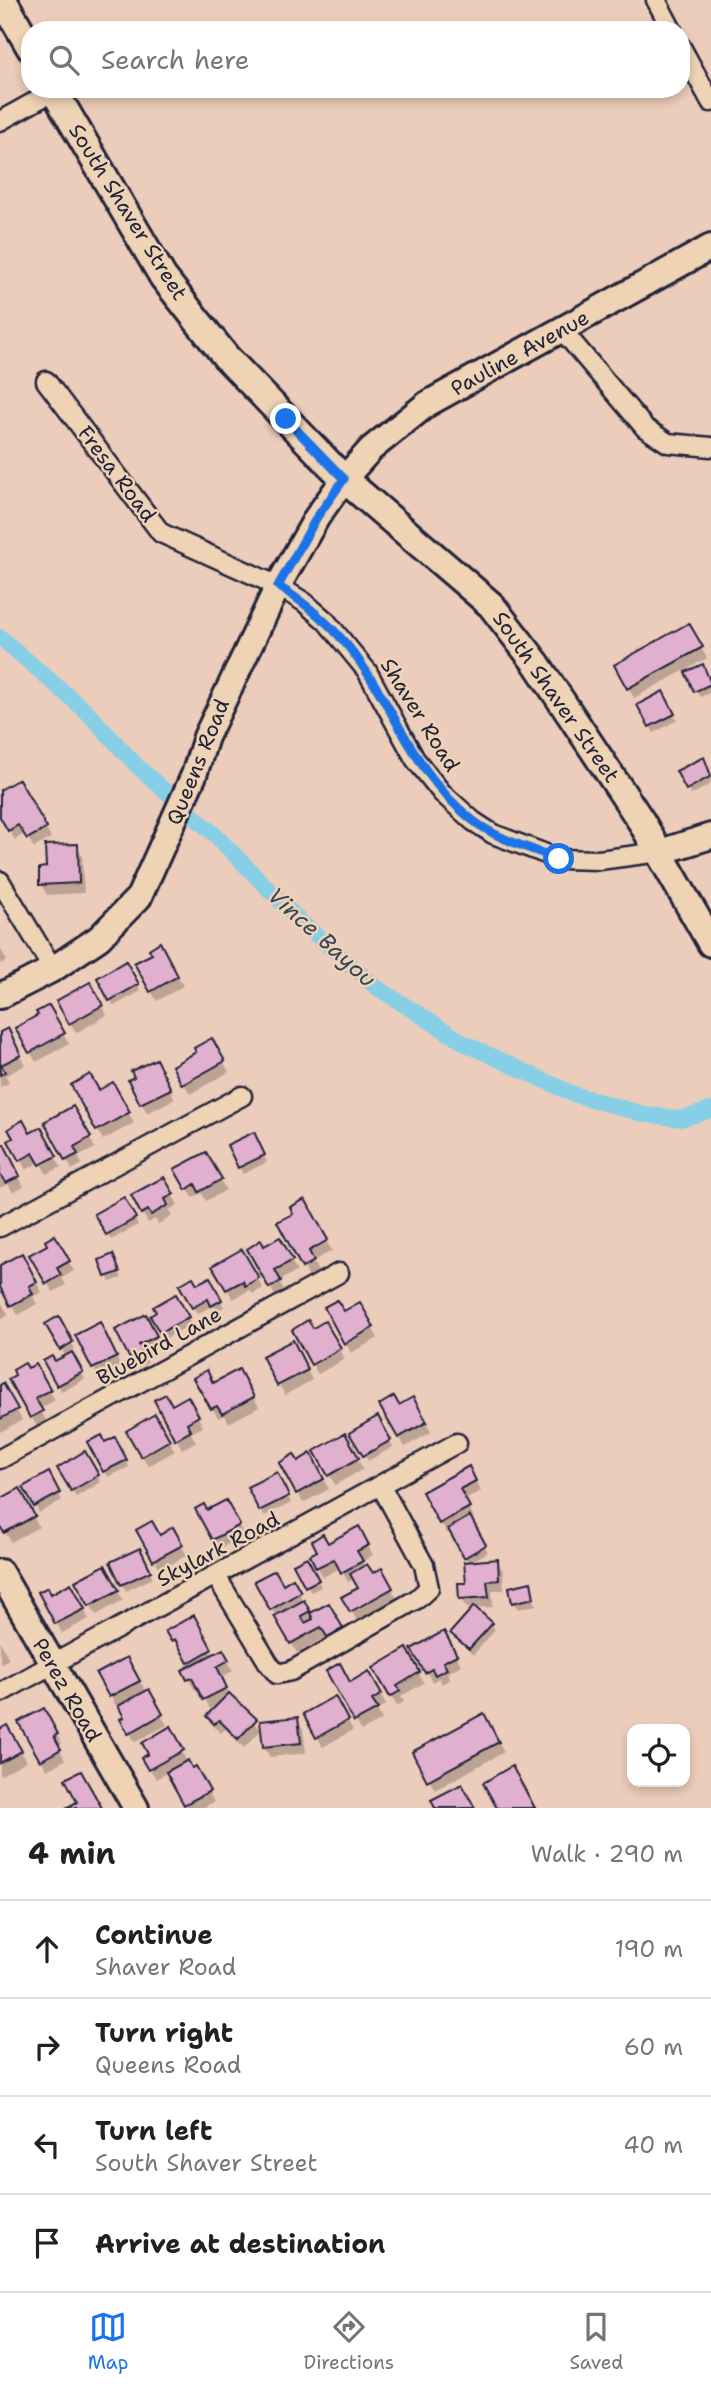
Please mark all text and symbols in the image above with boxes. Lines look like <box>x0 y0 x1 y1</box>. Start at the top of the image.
search box <box>21 21 690 98</box>
icon: search <box>45 41 83 79</box>
text: Search here <box>101 42 250 77</box>
street label: South Shaver Street <box>62 118 194 306</box>
street label: Pauline Avenue <box>446 303 594 403</box>
route end <box>270 403 301 434</box>
street label: Fresa Road <box>71 420 163 528</box>
street label: South Shaver Street <box>486 606 626 788</box>
street label: Shaver Road <box>374 653 466 777</box>
street label: Queens Road <box>160 695 236 829</box>
route start <box>543 843 574 874</box>
water label: Vince Bayou <box>261 880 383 994</box>
street label: Bluebird Lane <box>92 1300 226 1392</box>
street label: Skylark Road <box>152 1505 284 1593</box>
street label: Perez Road <box>26 1633 108 1747</box>
map controls <box>627 1724 690 1787</box>
button: locate <box>627 1724 690 1787</box>
text: 4 min <box>28 1833 115 1874</box>
text: Walk · 290 m <box>531 1839 683 1869</box>
text: Continue <box>95 1917 213 1952</box>
icon: ahead <box>28 1930 66 1968</box>
text: 190 m <box>615 1934 683 1964</box>
text: Shaver Road <box>95 1952 236 1982</box>
text: Turn right <box>95 2015 233 2050</box>
icon: right <box>28 2028 66 2066</box>
text: 60 m <box>624 2032 683 2062</box>
text: Queens Road <box>95 2050 241 2080</box>
text: Turn left <box>95 2113 212 2148</box>
icon: left <box>28 2126 66 2164</box>
text: 40 m <box>623 2130 683 2160</box>
text: South Shaver Street <box>95 2148 318 2178</box>
icon: arrive <box>28 2224 66 2262</box>
text: Arrive at destination <box>95 2226 385 2261</box>
tab: Map <box>88 2308 128 2375</box>
tab: Directions <box>304 2308 394 2375</box>
tab: Saved <box>569 2308 623 2375</box>

